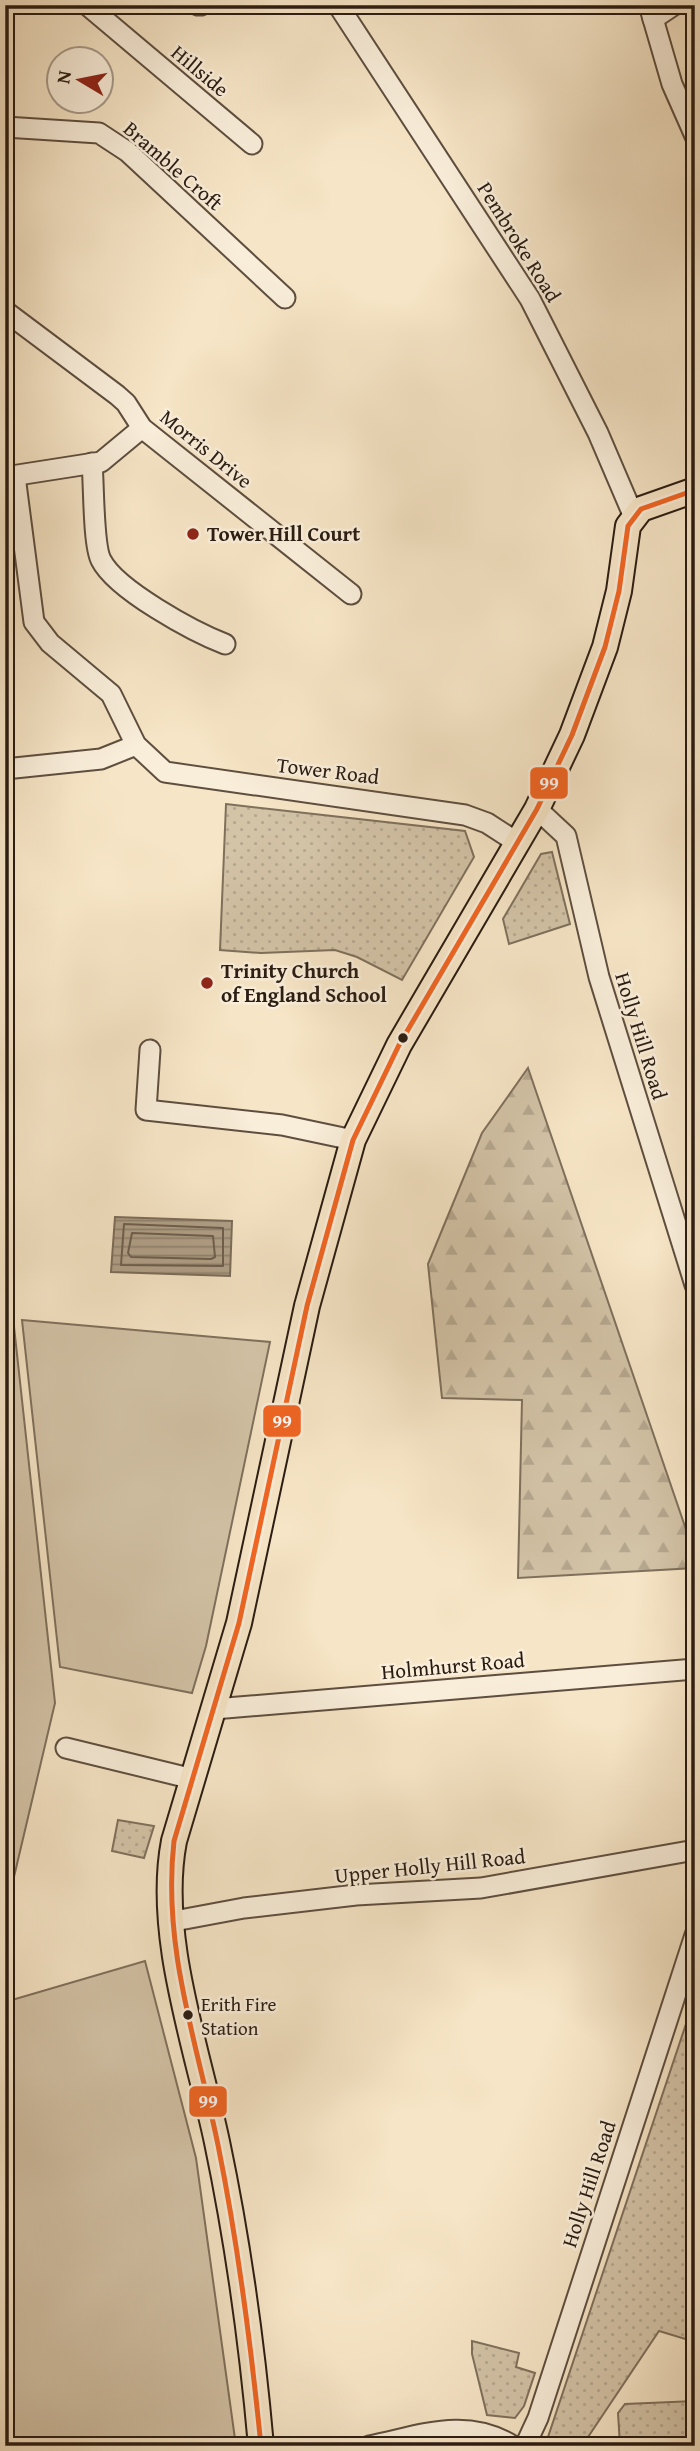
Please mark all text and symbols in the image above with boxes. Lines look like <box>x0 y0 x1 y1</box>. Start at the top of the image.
street label: Hillside <box>165 37 236 104</box>
north arrow <box>46 46 116 116</box>
text: N <box>48 68 78 86</box>
street label: Bramble Croft <box>117 113 230 218</box>
street label: Pembroke Road <box>470 175 569 309</box>
street label: Morris Drive <box>153 402 259 496</box>
place label: Tower Hill Court <box>207 518 360 549</box>
marker: Tower Hill Court <box>185 526 201 542</box>
street label: Tower Road <box>275 749 382 792</box>
line badge: 99 <box>529 766 569 800</box>
text: 99 <box>539 769 559 797</box>
place label: Trinity Church of England School <box>221 955 387 1010</box>
street label: Holly Hill Road <box>607 968 676 1104</box>
marker: Trinity Church of England School <box>199 975 215 991</box>
unlabelled marker <box>396 1031 410 1045</box>
line badge: 99 <box>262 1404 302 1438</box>
text: 99 <box>272 1407 292 1435</box>
street label: Holmhurst Road <box>380 1644 527 1687</box>
street label: Upper Holly Hill Road <box>333 1840 527 1891</box>
place label: Erith Fire Station <box>201 1990 276 2042</box>
marker: Erith Fire Station <box>181 2008 195 2022</box>
line badge: 99 <box>188 2085 228 2118</box>
text: 99 <box>198 2087 218 2115</box>
street label: Holly Hill Road <box>553 2116 624 2251</box>

